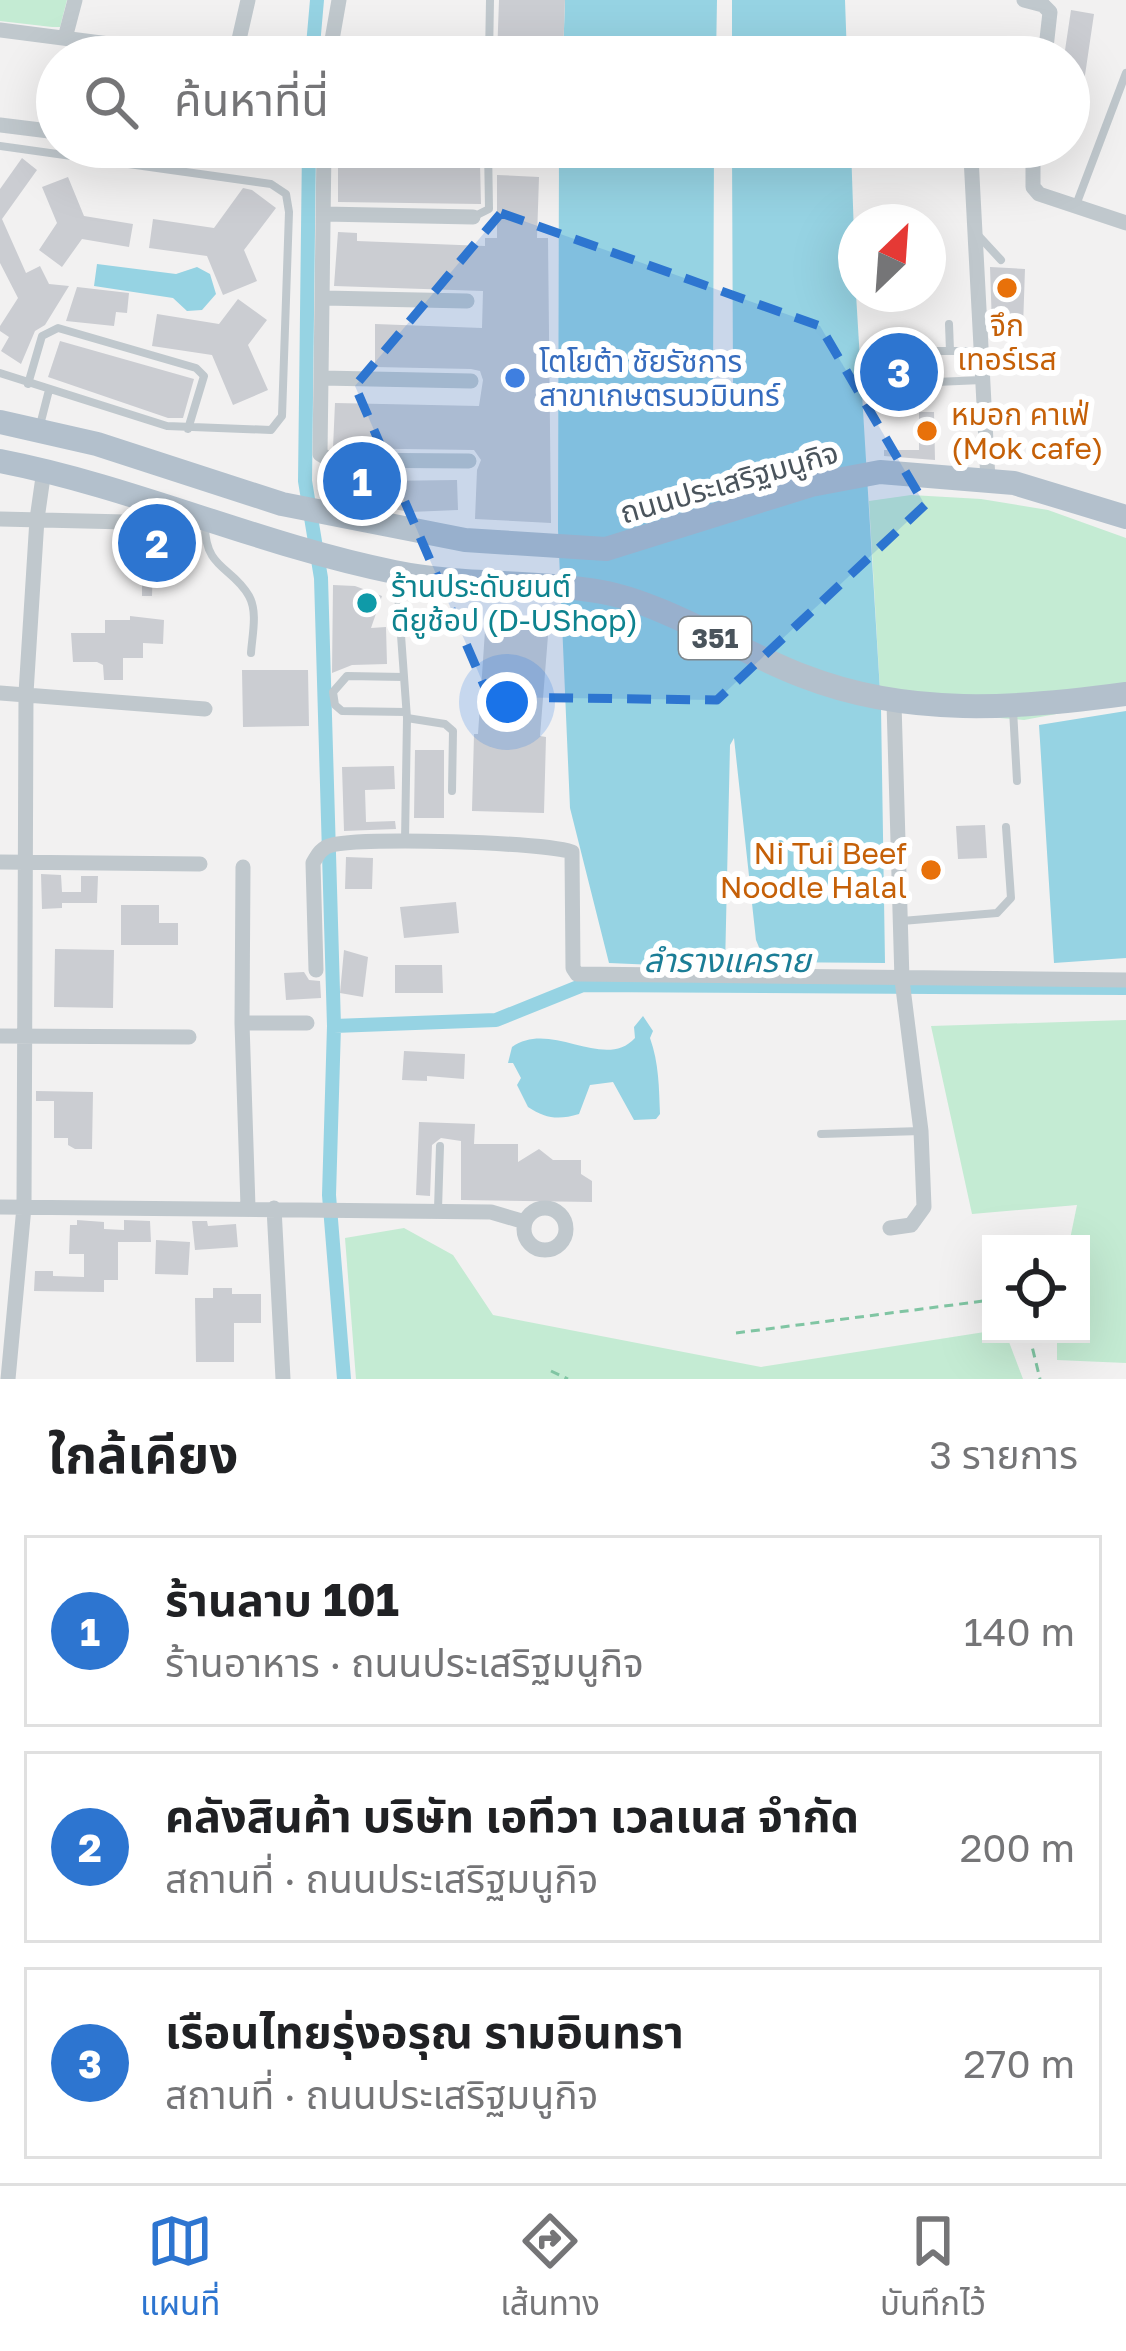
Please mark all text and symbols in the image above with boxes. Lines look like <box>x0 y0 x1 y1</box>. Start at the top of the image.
search box <box>36 36 1090 168</box>
icon: search <box>78 69 144 135</box>
text: ค้นหาที่นี่ <box>174 72 329 126</box>
north arrow <box>838 204 946 312</box>
marker: จึก เทอร์เรส <box>994 275 1020 301</box>
place label: จึก เทอร์เรส <box>957 307 1057 377</box>
pin: 3 <box>860 327 938 417</box>
place label: โตโยต้า ชัยรัชการ สาขาเกษตรนวมินทร์ <box>539 343 781 413</box>
marker: โตโยต้า ชัยรัชการ สาขาเกษตรนวมินทร์ <box>502 365 528 391</box>
place label: หมอก คาเฟ่ (Mok cafe) <box>951 396 1103 466</box>
marker: หมอก คาเฟ่ (Mok cafe) <box>914 418 940 444</box>
street label: ถนนประเสริฐมนูกิจ <box>616 434 843 531</box>
pin: 1 <box>323 436 401 526</box>
pin: 2 <box>118 498 196 588</box>
place label: ร้านประดับยนต์ ดียูช้อป (D-UShop) <box>391 568 638 639</box>
marker: ร้านประดับยนต์ ดียูช้อป (D-UShop) <box>354 590 380 616</box>
road number: 351 <box>679 617 751 659</box>
your location <box>477 672 537 732</box>
place label: Ni Tui Beef Noodle Halal <box>720 835 907 905</box>
marker: Ni Tui Beef Noodle Halal <box>918 857 944 883</box>
water label: ลำรางแคราย <box>643 940 813 979</box>
map controls <box>982 1235 1090 1343</box>
button: locate <box>982 1235 1090 1343</box>
text: ใกล้เคียง <box>48 1423 238 1484</box>
text: 3 รายการ <box>929 1431 1078 1478</box>
text: ร้านลาบ 101 <box>165 1572 399 1626</box>
text: 1 <box>80 1608 100 1655</box>
text: 140 m <box>964 1608 1075 1655</box>
text: ร้านอาหาร · ถนนประเสริฐมนูกิจ <box>165 1639 644 1686</box>
text: คลังสินค้า บริษัท เอทีวา เวลเนส จำกัด <box>165 1788 859 1842</box>
text: 2 <box>78 1824 102 1871</box>
text: 200 m <box>960 1824 1075 1871</box>
text: สถานที่ · ถนนประเสริฐมนูกิจ <box>165 1855 598 1902</box>
text: เรือนไทยรุ่งอรุณ รามอินทรา <box>165 2004 684 2058</box>
text: 3 <box>78 2040 102 2087</box>
text: 270 m <box>963 2040 1075 2087</box>
text: สถานที่ · ถนนประเสริฐมนูกิจ <box>165 2071 598 2118</box>
tab: แผนที่ <box>140 2208 220 2330</box>
tab: เส้นทาง <box>500 2208 600 2330</box>
tab: บันทึกไว้ <box>880 2208 986 2330</box>

